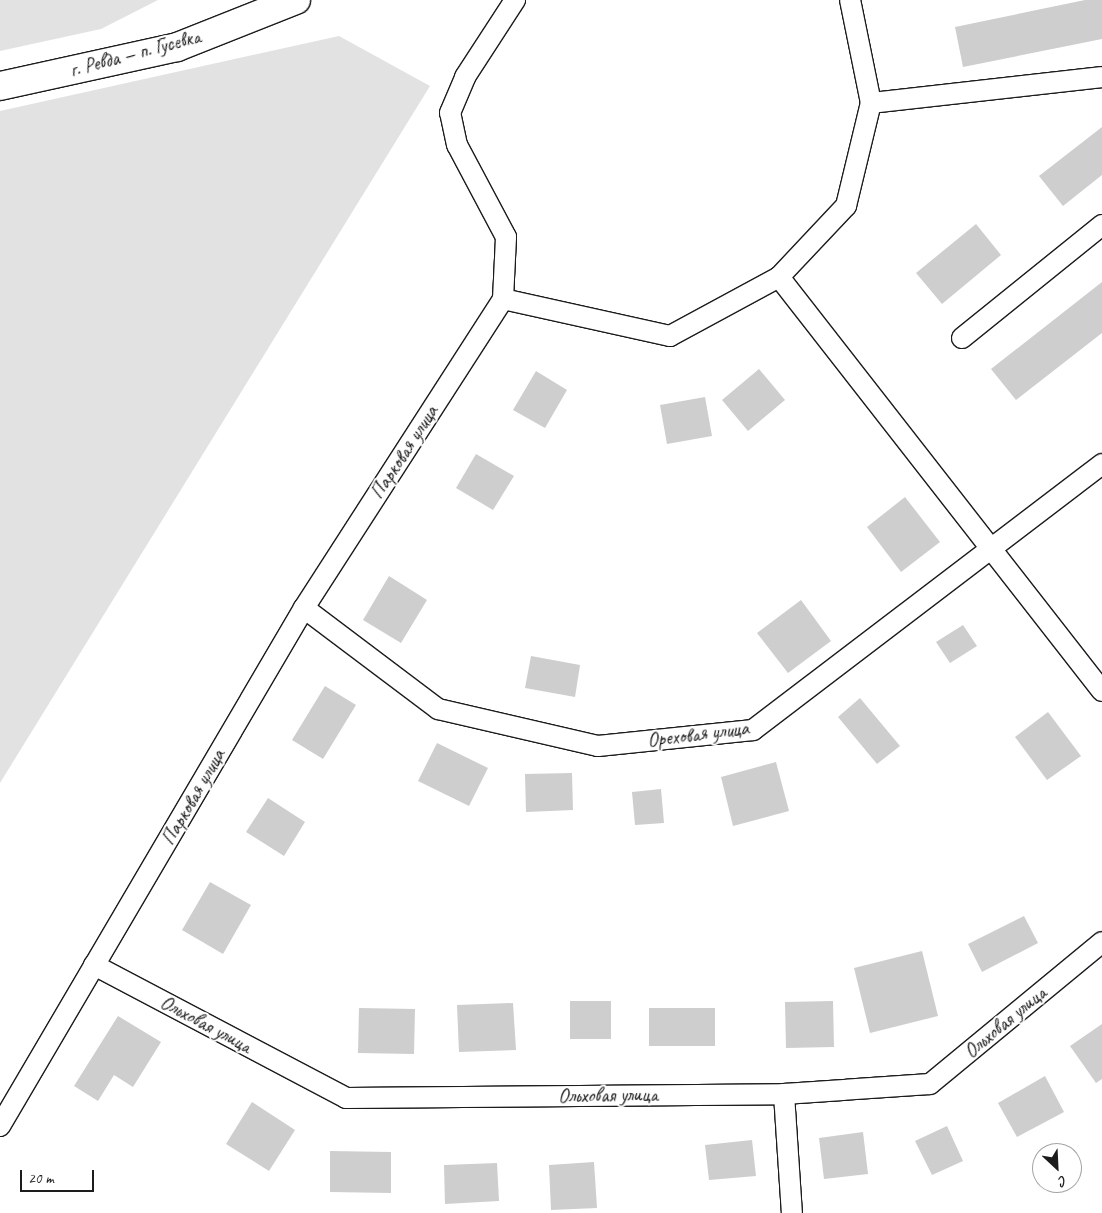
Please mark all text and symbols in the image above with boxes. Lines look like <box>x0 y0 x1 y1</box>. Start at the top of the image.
street label: г. Ревда — п. Гусевка <box>67 24 203 82</box>
street label: Парковая улица <box>365 400 443 504</box>
street label: Ореховая улица <box>645 716 751 752</box>
street label: Парковая улица <box>156 744 230 850</box>
street label: Ольховая улица <box>959 981 1051 1063</box>
street label: Ольховая улица <box>156 990 256 1058</box>
street label: Ольховая улица <box>558 1082 658 1108</box>
north arrow <box>1032 1143 1082 1193</box>
scale bar <box>22 1160 96 1192</box>
text: 20 m <box>28 1169 54 1188</box>
text: С <box>1056 1172 1070 1190</box>

